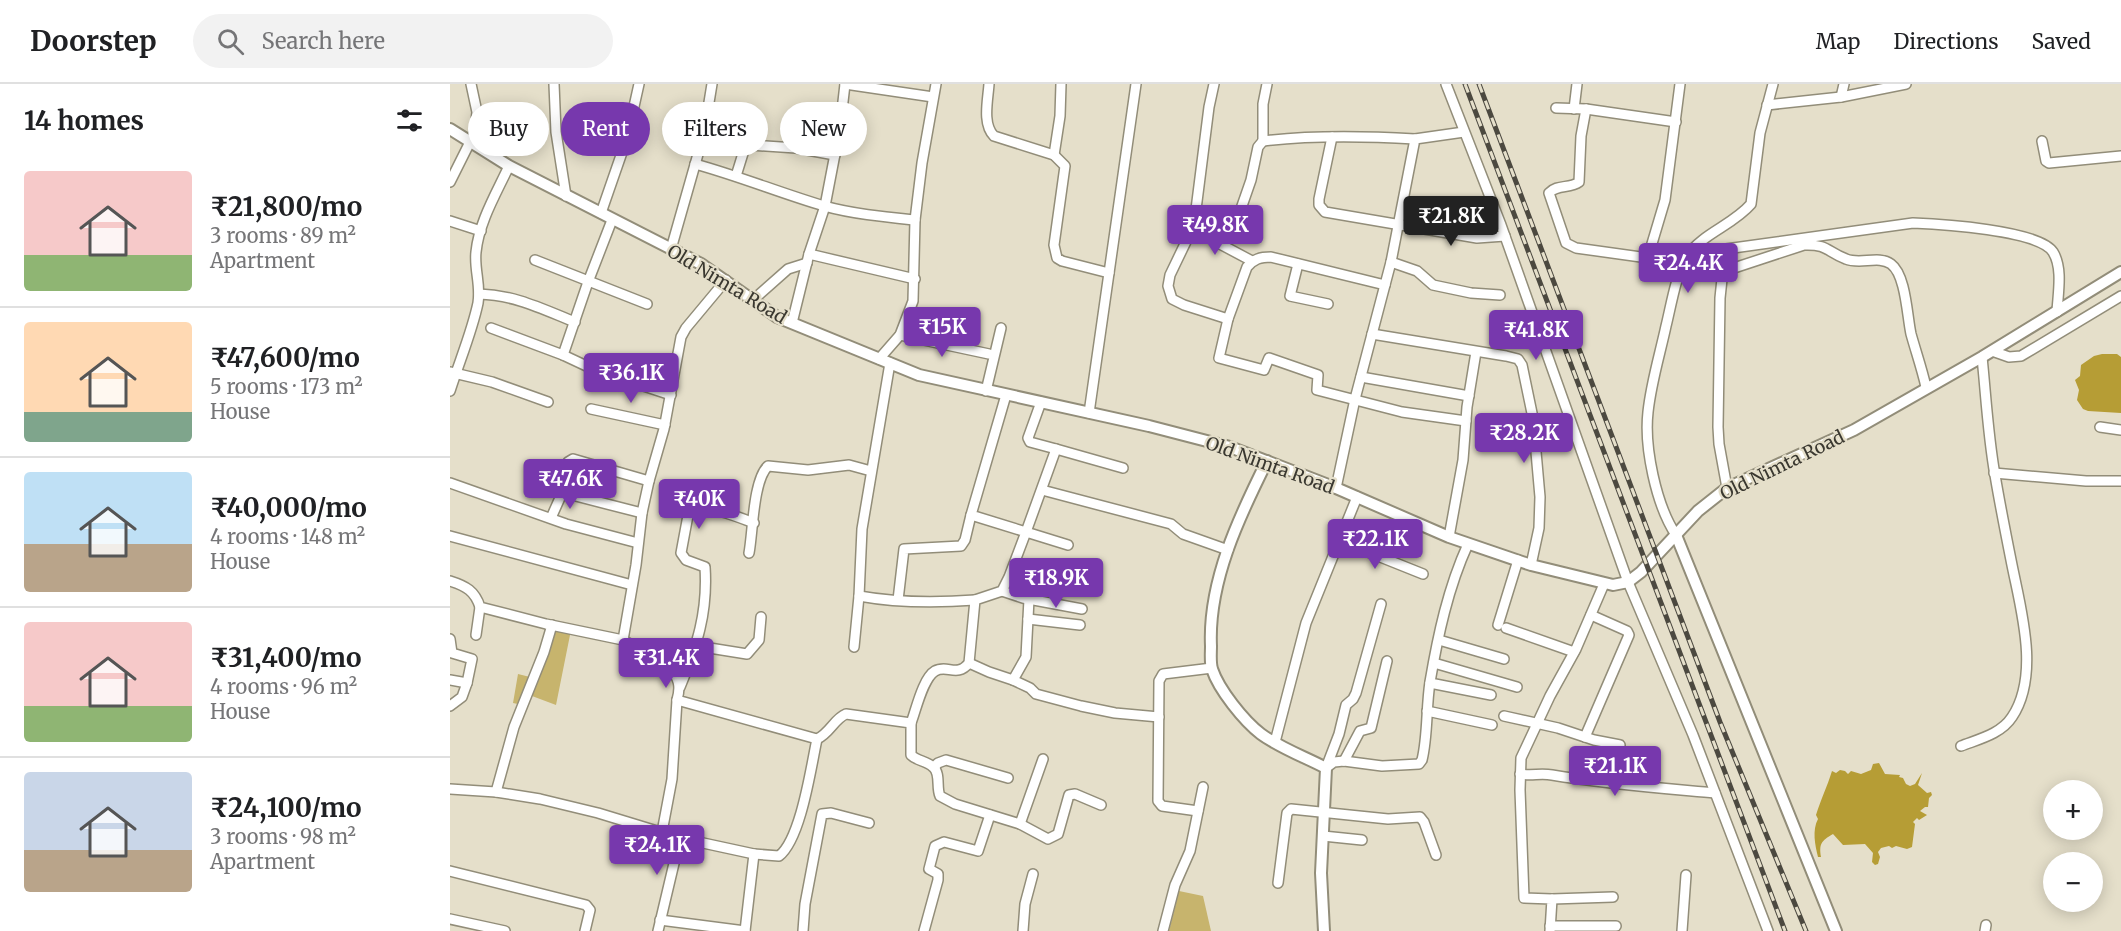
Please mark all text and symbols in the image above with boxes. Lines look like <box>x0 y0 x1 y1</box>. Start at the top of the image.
search box <box>193 14 613 68</box>
text: Doorstep <box>30 23 157 59</box>
icon: search <box>214 25 247 58</box>
text: Search here <box>262 27 385 55</box>
text: Map <box>1816 28 1860 55</box>
text: Directions <box>1893 28 1998 55</box>
text: Saved <box>2031 28 2091 55</box>
chip: Buy <box>468 102 549 156</box>
chip: Rent <box>561 102 650 156</box>
chip: Filters <box>662 102 768 156</box>
chip: New <box>780 102 867 156</box>
text: 14 homes <box>24 104 144 137</box>
icon: filters <box>393 104 426 137</box>
text: ₹21,800/mo <box>210 190 362 223</box>
icon: home <box>72 195 144 267</box>
pin: ₹21.8K <box>1402 196 1500 247</box>
text: ₹21.8K <box>1417 203 1485 228</box>
pin: ₹49.8K <box>1166 205 1264 256</box>
text: ₹49.8K <box>1181 212 1249 237</box>
text: 3 rooms · 89 m² <box>210 223 356 248</box>
street label: Old Nimta Road <box>663 239 791 329</box>
pin: ₹24.4K <box>1639 243 1737 294</box>
text: Apartment <box>210 248 315 273</box>
text: ₹24.4K <box>1653 250 1723 275</box>
pin: ₹15K <box>906 307 978 358</box>
pin: ₹41.8K <box>1487 310 1585 361</box>
text: ₹15K <box>918 314 966 339</box>
text: ₹41.8K <box>1503 317 1569 342</box>
text: ₹47,600/mo <box>210 341 360 374</box>
icon: home <box>72 346 144 418</box>
pin: ₹36.1K <box>582 353 680 404</box>
text: ₹36.1K <box>598 360 664 385</box>
text: 5 rooms · 173 m² <box>210 374 363 399</box>
text: House <box>210 399 270 424</box>
pin: ₹28.2K <box>1475 413 1573 464</box>
text: ₹28.2K <box>1489 420 1559 445</box>
street label: Old Nimta Road <box>1716 425 1848 505</box>
street label: Old Nimta Road <box>1202 431 1338 499</box>
pin: ₹47.6K <box>521 459 619 510</box>
text: ₹47.6K <box>537 466 603 491</box>
pin: ₹40K <box>663 479 735 530</box>
text: ₹40K <box>673 486 725 511</box>
text: ₹40,000/mo <box>210 491 367 524</box>
icon: home <box>72 496 144 568</box>
pin: ₹22.1K <box>1326 519 1424 570</box>
text: 4 rooms · 148 m² <box>210 524 365 549</box>
text: ₹22.1K <box>1342 526 1408 551</box>
text: House <box>210 549 270 574</box>
pin: ₹18.9K <box>1007 558 1105 609</box>
text: ₹18.9K <box>1023 565 1089 590</box>
pin: ₹31.4K <box>617 638 715 689</box>
text: ₹31,400/mo <box>210 641 362 674</box>
text: ₹31.4K <box>633 645 699 670</box>
icon: home <box>72 646 144 718</box>
text: 4 rooms · 96 m² <box>210 674 357 699</box>
text: House <box>210 699 270 724</box>
pin: ₹21.1K <box>1566 746 1664 797</box>
text: ₹21.1K <box>1583 753 1647 778</box>
map controls <box>2043 780 2103 912</box>
button: + <box>2043 780 2103 840</box>
text: ₹24,100/mo <box>210 791 362 824</box>
icon: home <box>72 796 144 868</box>
text: 3 rooms · 98 m² <box>210 824 356 849</box>
pin: ₹24.1K <box>608 825 706 876</box>
text: ₹24.1K <box>623 832 691 857</box>
text: Apartment <box>210 849 315 874</box>
button: − <box>2043 852 2103 912</box>

